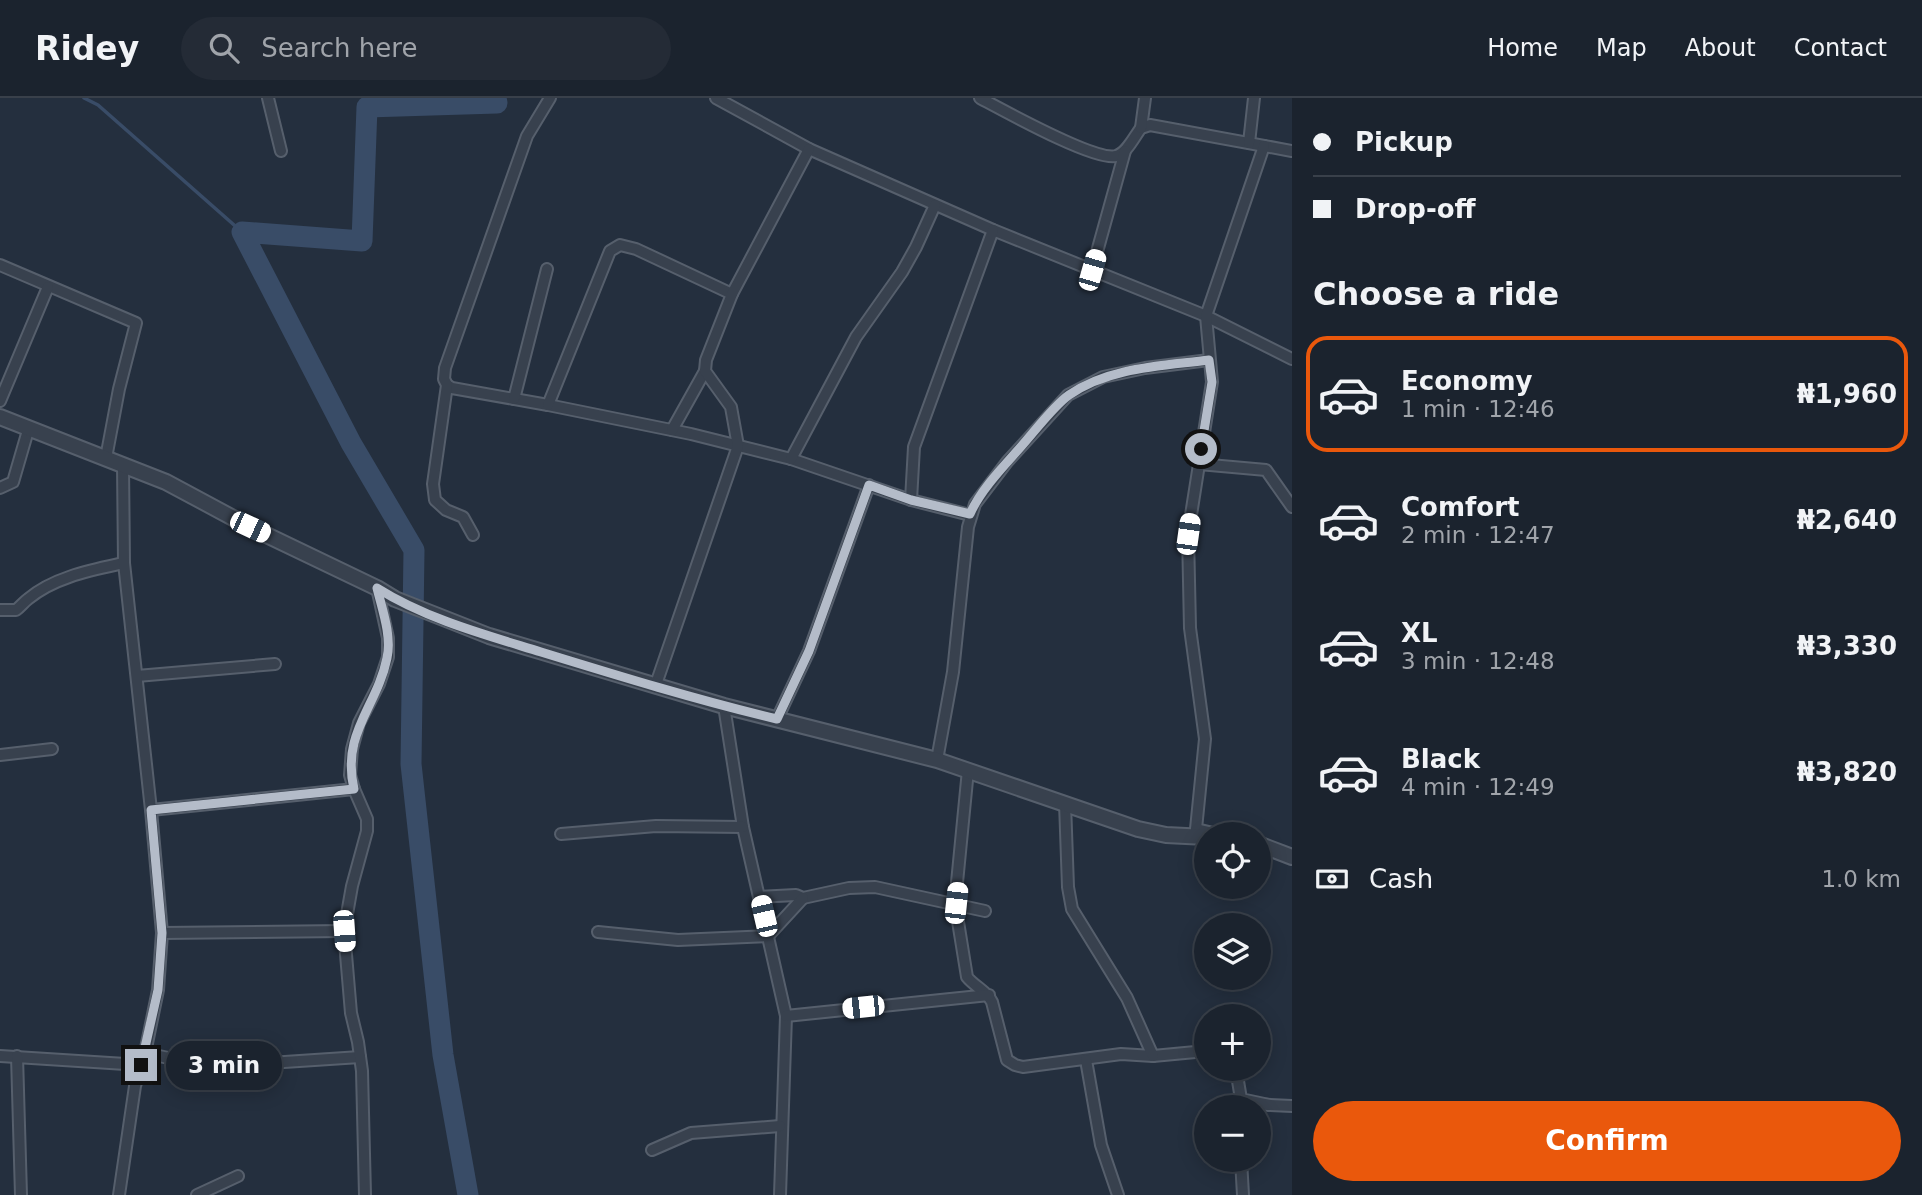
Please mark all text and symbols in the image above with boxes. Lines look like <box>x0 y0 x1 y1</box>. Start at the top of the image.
search box <box>181 17 671 80</box>
text: Ridey <box>35 29 139 68</box>
icon: search <box>205 29 243 67</box>
text: Search here <box>261 33 417 63</box>
text: Home <box>1487 34 1558 62</box>
text: Map <box>1596 34 1647 62</box>
text: About <box>1685 34 1756 62</box>
text: Contact <box>1794 34 1887 62</box>
text: Pickup <box>1355 127 1453 157</box>
text: Drop-off <box>1355 194 1476 224</box>
car <box>1077 247 1108 293</box>
text: Choose a ride <box>1313 275 1559 313</box>
icon: car <box>1317 363 1380 426</box>
text: Economy <box>1401 366 1532 396</box>
text: ₦1,960 <box>1797 379 1897 409</box>
text: 1 min · 12:46 <box>1401 396 1555 422</box>
route start <box>1185 433 1217 465</box>
icon: car <box>1317 489 1380 552</box>
text: Comfort <box>1401 492 1519 522</box>
text: ₦2,640 <box>1797 505 1897 535</box>
car <box>227 509 274 545</box>
car <box>1175 512 1202 556</box>
text: 2 min · 12:47 <box>1401 522 1555 548</box>
icon: car <box>1317 615 1380 678</box>
text: XL <box>1401 618 1438 648</box>
text: ₦3,330 <box>1797 631 1897 661</box>
text: 3 min · 12:48 <box>1401 648 1555 674</box>
icon: car <box>1317 741 1380 804</box>
text: Black <box>1401 744 1480 774</box>
text: ₦3,820 <box>1797 757 1897 787</box>
text: 4 min · 12:49 <box>1401 774 1555 800</box>
map controls <box>1194 822 1271 1172</box>
button: locate <box>1194 822 1271 899</box>
icon: cash <box>1313 860 1351 898</box>
text: Cash <box>1369 864 1433 894</box>
text: 1.0 km <box>1821 866 1901 892</box>
car <box>944 881 969 925</box>
car <box>750 893 779 939</box>
car <box>333 909 356 953</box>
button: layers <box>1194 913 1271 990</box>
car <box>842 994 885 1020</box>
button: + <box>1194 1004 1271 1081</box>
callout: 3 min <box>166 1040 281 1090</box>
route end <box>125 1049 157 1081</box>
text: 3 min <box>188 1052 260 1078</box>
button: − <box>1194 1095 1271 1172</box>
button: Confirm <box>1313 1101 1901 1181</box>

